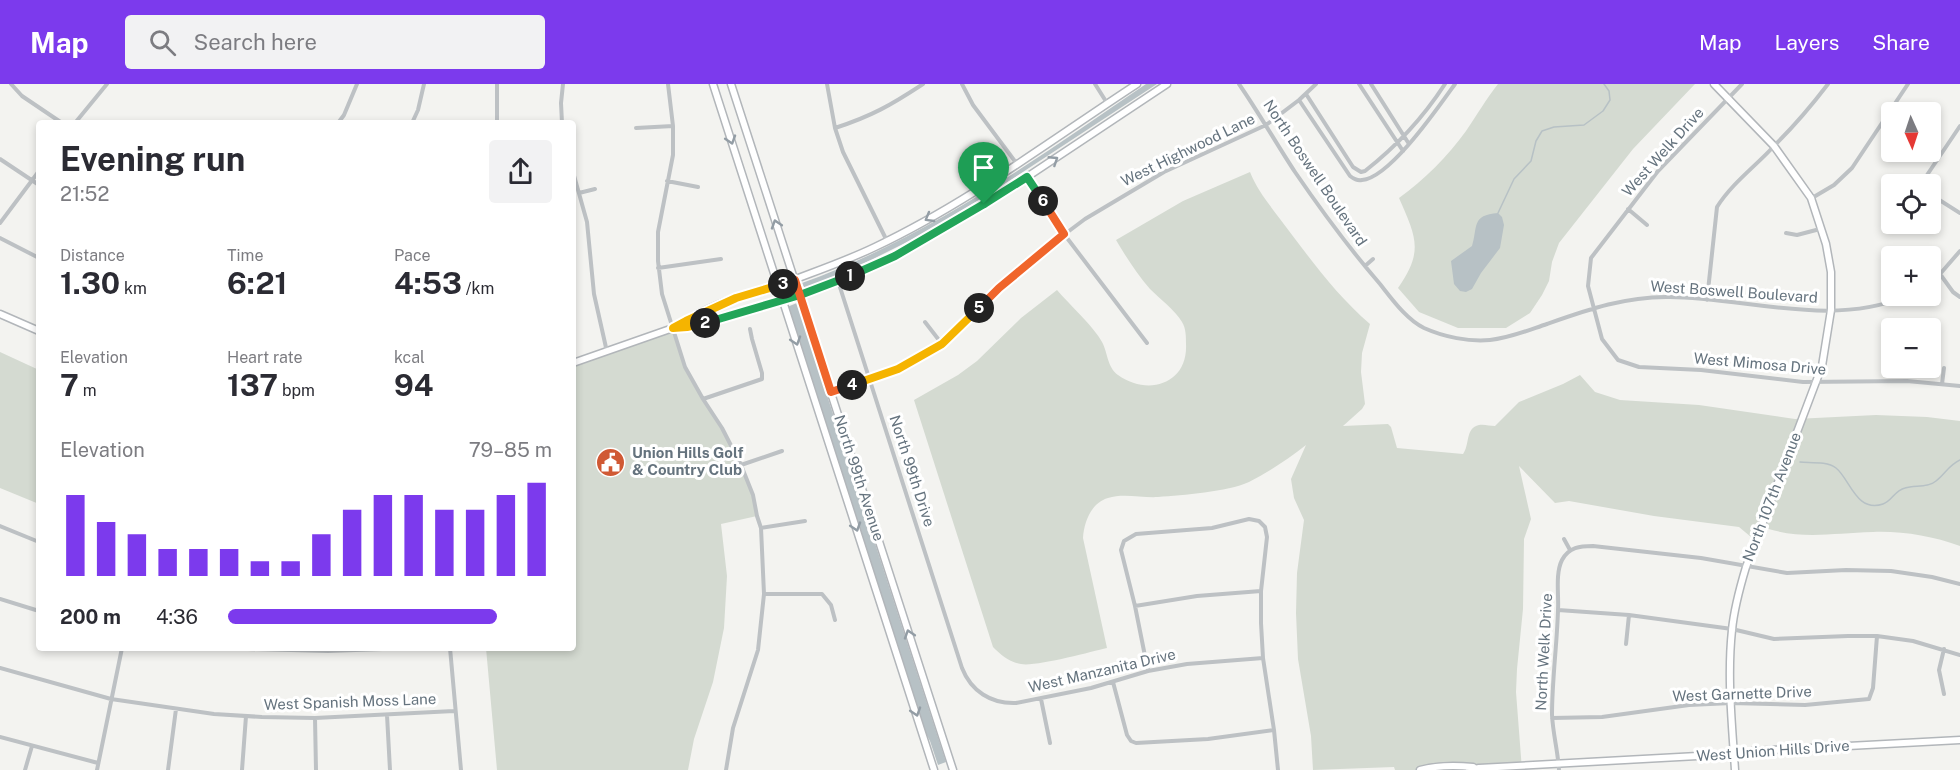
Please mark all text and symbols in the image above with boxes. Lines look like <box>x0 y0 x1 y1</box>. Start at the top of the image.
search box <box>125 15 545 69</box>
text: Map <box>30 26 89 59</box>
icon: search <box>146 26 179 59</box>
text: Search here <box>194 29 317 55</box>
text: Map <box>1699 30 1742 55</box>
text: Layers <box>1775 30 1839 55</box>
text: Share <box>1872 30 1930 55</box>
street label: North Boswell Boulevard <box>1260 97 1371 249</box>
north arrow <box>1881 102 1941 162</box>
map controls <box>1881 102 1941 378</box>
street label: West Welk Drive <box>1618 104 1707 199</box>
street label: West Highwood Lane <box>1118 110 1258 189</box>
one-way arrow <box>724 134 736 145</box>
text: Evening run <box>60 140 245 178</box>
button: share <box>489 140 552 203</box>
pin <box>958 142 1009 204</box>
icon: arrive <box>967 151 1000 184</box>
one-way arrow <box>1048 156 1059 167</box>
button: locate <box>1881 174 1941 234</box>
text: 21:52 <box>60 182 109 206</box>
pin: 6 <box>1028 186 1058 216</box>
text: 6 <box>1038 191 1048 210</box>
one-way arrow <box>925 211 935 223</box>
one-way arrow <box>771 219 784 230</box>
text: Distance <box>60 246 125 265</box>
text: Time <box>227 246 263 265</box>
text: Pace <box>394 246 431 265</box>
button: + <box>1881 246 1941 306</box>
pin: 1 <box>835 261 865 291</box>
text: 1.30 <box>60 265 120 301</box>
text: 6:21 <box>227 265 287 301</box>
text: 4:53 <box>394 265 462 301</box>
text: 1 <box>847 266 853 285</box>
pin: 3 <box>768 269 798 299</box>
text: 3 <box>778 274 788 293</box>
street label: West Boswell Boulevard <box>1650 277 1818 306</box>
text: km <box>120 279 147 298</box>
text: /km <box>462 279 494 298</box>
pin: 5 <box>964 293 994 323</box>
text: 5 <box>974 298 984 317</box>
pin: 2 <box>690 308 720 338</box>
text: 2 <box>700 313 710 332</box>
button: − <box>1881 318 1941 378</box>
one-way arrow <box>789 335 801 346</box>
text: Elevation <box>60 348 128 367</box>
text: Heart rate <box>227 348 303 367</box>
text: kcal <box>394 348 425 367</box>
street label: West Mimosa Drive <box>1693 349 1827 378</box>
text: 7 <box>60 367 79 403</box>
text: 137 <box>227 367 278 403</box>
text: 94 <box>394 367 433 403</box>
pin: 4 <box>837 370 867 400</box>
text: 4 <box>847 375 857 394</box>
text: m <box>79 381 97 400</box>
text: bpm <box>278 381 315 400</box>
street label: North 99th Avenue <box>831 413 888 543</box>
street label: North 99th Drive <box>886 413 939 529</box>
street label: North 107th Avenue <box>1739 430 1804 564</box>
text: Elevation <box>60 438 145 462</box>
text: 79–85 m <box>469 438 552 462</box>
place label: Union Hills Golf & Country Club <box>632 444 744 478</box>
public building icon: Union Hills Golf & Country Club <box>595 446 627 478</box>
one-way arrow <box>849 521 861 532</box>
street label: North Welk Drive <box>1532 593 1555 711</box>
text: 200 m <box>60 605 121 629</box>
text: 4:36 <box>156 605 198 629</box>
one-way arrow <box>904 629 916 640</box>
street label: West Manzanita Drive <box>1027 645 1177 696</box>
street label: West Garnette Drive <box>1672 683 1812 704</box>
street label: West Spanish Moss Lane <box>263 690 437 713</box>
one-way arrow <box>909 706 921 717</box>
street label: West Union Hills Drive <box>1696 737 1850 764</box>

